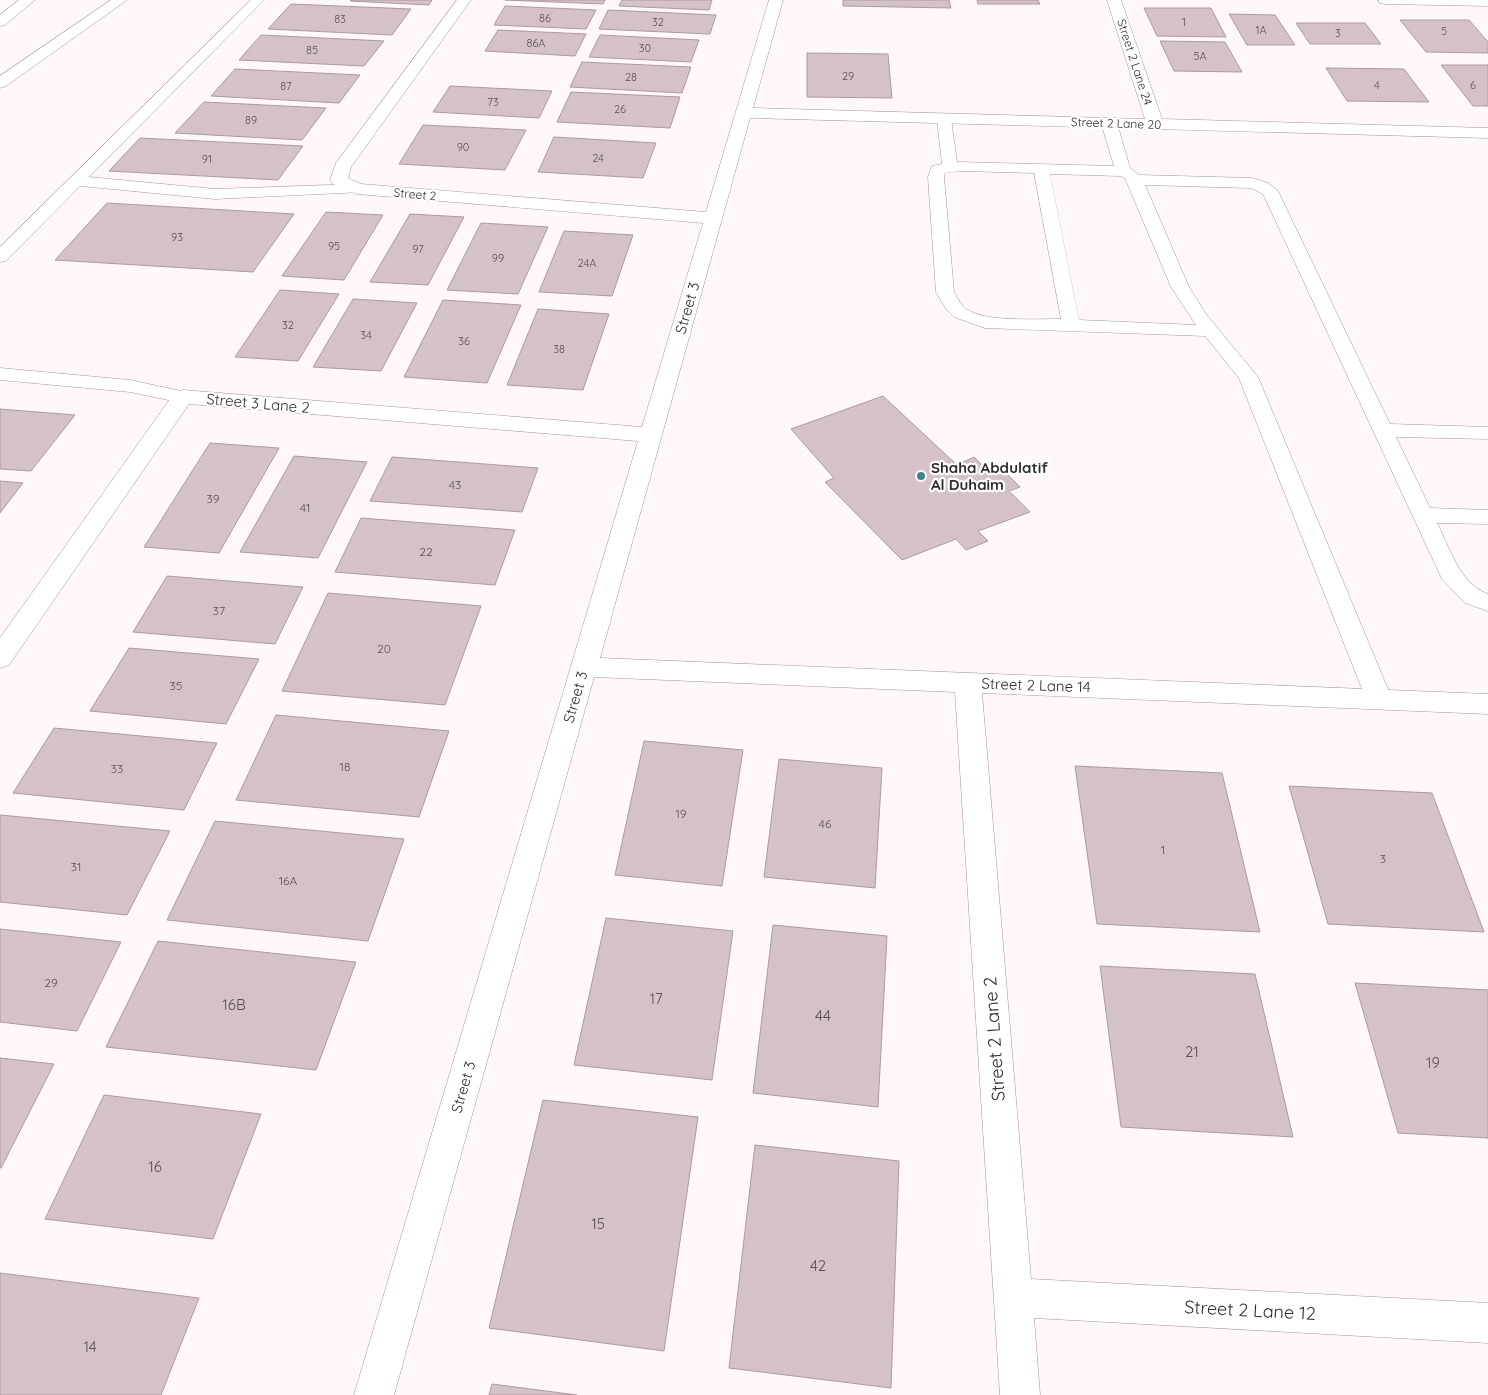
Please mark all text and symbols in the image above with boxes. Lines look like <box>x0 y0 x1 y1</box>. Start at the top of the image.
house number: 86 <box>539 11 551 25</box>
house number: 83 <box>334 12 346 26</box>
house number: 32 <box>652 15 664 29</box>
house number: 1 <box>1182 15 1186 29</box>
street label: Street 2 Lane 24 <box>1114 17 1156 107</box>
house number: 1A <box>1255 23 1267 37</box>
house number: 5 <box>1441 24 1447 38</box>
house number: 3 <box>1335 26 1341 40</box>
house number: 86A <box>527 36 545 50</box>
house number: 30 <box>639 41 651 55</box>
house number: 85 <box>306 43 318 57</box>
house number: 5A <box>1193 49 1207 63</box>
house number: 29 <box>842 69 854 83</box>
house number: 28 <box>625 70 637 84</box>
house number: 4 <box>1374 78 1380 92</box>
house number: 6 <box>1470 78 1476 92</box>
house number: 87 <box>280 79 292 93</box>
house number: 73 <box>487 95 499 109</box>
house number: 26 <box>614 102 626 116</box>
house number: 89 <box>245 113 257 127</box>
street label: Street 2 Lane 20 <box>1071 114 1161 132</box>
house number: 90 <box>457 140 469 154</box>
house number: 24 <box>592 151 604 165</box>
house number: 91 <box>202 152 212 166</box>
street label: Street 2 <box>393 185 437 203</box>
house number: 93 <box>171 230 183 244</box>
house number: 95 <box>328 239 340 253</box>
house number: 97 <box>412 242 424 256</box>
house number: 99 <box>492 251 504 265</box>
house number: 24A <box>578 256 596 270</box>
street label: Street 3 <box>671 280 703 336</box>
house number: 32 <box>282 318 294 332</box>
house number: 34 <box>360 328 372 342</box>
house number: 36 <box>458 334 470 348</box>
house number: 38 <box>553 342 565 356</box>
street label: Street 3 Lane 2 <box>206 389 310 417</box>
place label: Shaha Abdulatif Al Duhaim <box>931 458 1048 494</box>
marker: Shaha Abdulatif Al Duhaim <box>915 470 927 482</box>
house number: 43 <box>449 477 461 492</box>
house number: 39 <box>207 491 220 506</box>
house number: 41 <box>300 500 310 515</box>
house number: 22 <box>419 544 433 559</box>
house number: 37 <box>213 603 225 618</box>
house number: 20 <box>377 641 391 656</box>
street label: Street 3 <box>559 669 591 725</box>
street label: Street 2 Lane 14 <box>981 674 1091 696</box>
house number: 35 <box>170 678 182 693</box>
house number: 18 <box>340 759 350 774</box>
house number: 33 <box>111 761 123 776</box>
house number: 19 <box>675 806 687 821</box>
house number: 46 <box>819 816 832 831</box>
house number: 1 <box>1161 842 1165 857</box>
house number: 3 <box>1380 851 1386 866</box>
house number: 31 <box>71 859 81 874</box>
house number: 16A <box>279 873 298 888</box>
house number: 29 <box>44 975 58 990</box>
street label: Street 2 Lane 2 <box>978 976 1010 1102</box>
house number: 17 <box>649 989 663 1008</box>
house number: 16B <box>222 995 246 1014</box>
house number: 44 <box>815 1006 831 1025</box>
house number: 21 <box>1185 1042 1199 1061</box>
house number: 19 <box>1426 1053 1440 1072</box>
street label: Street 3 <box>447 1059 479 1115</box>
house number: 16 <box>148 1157 162 1176</box>
house number: 15 <box>591 1214 605 1233</box>
house number: 42 <box>810 1256 826 1275</box>
street label: Street 2 Lane 12 <box>1184 1295 1316 1325</box>
house number: 14 <box>83 1337 97 1356</box>

